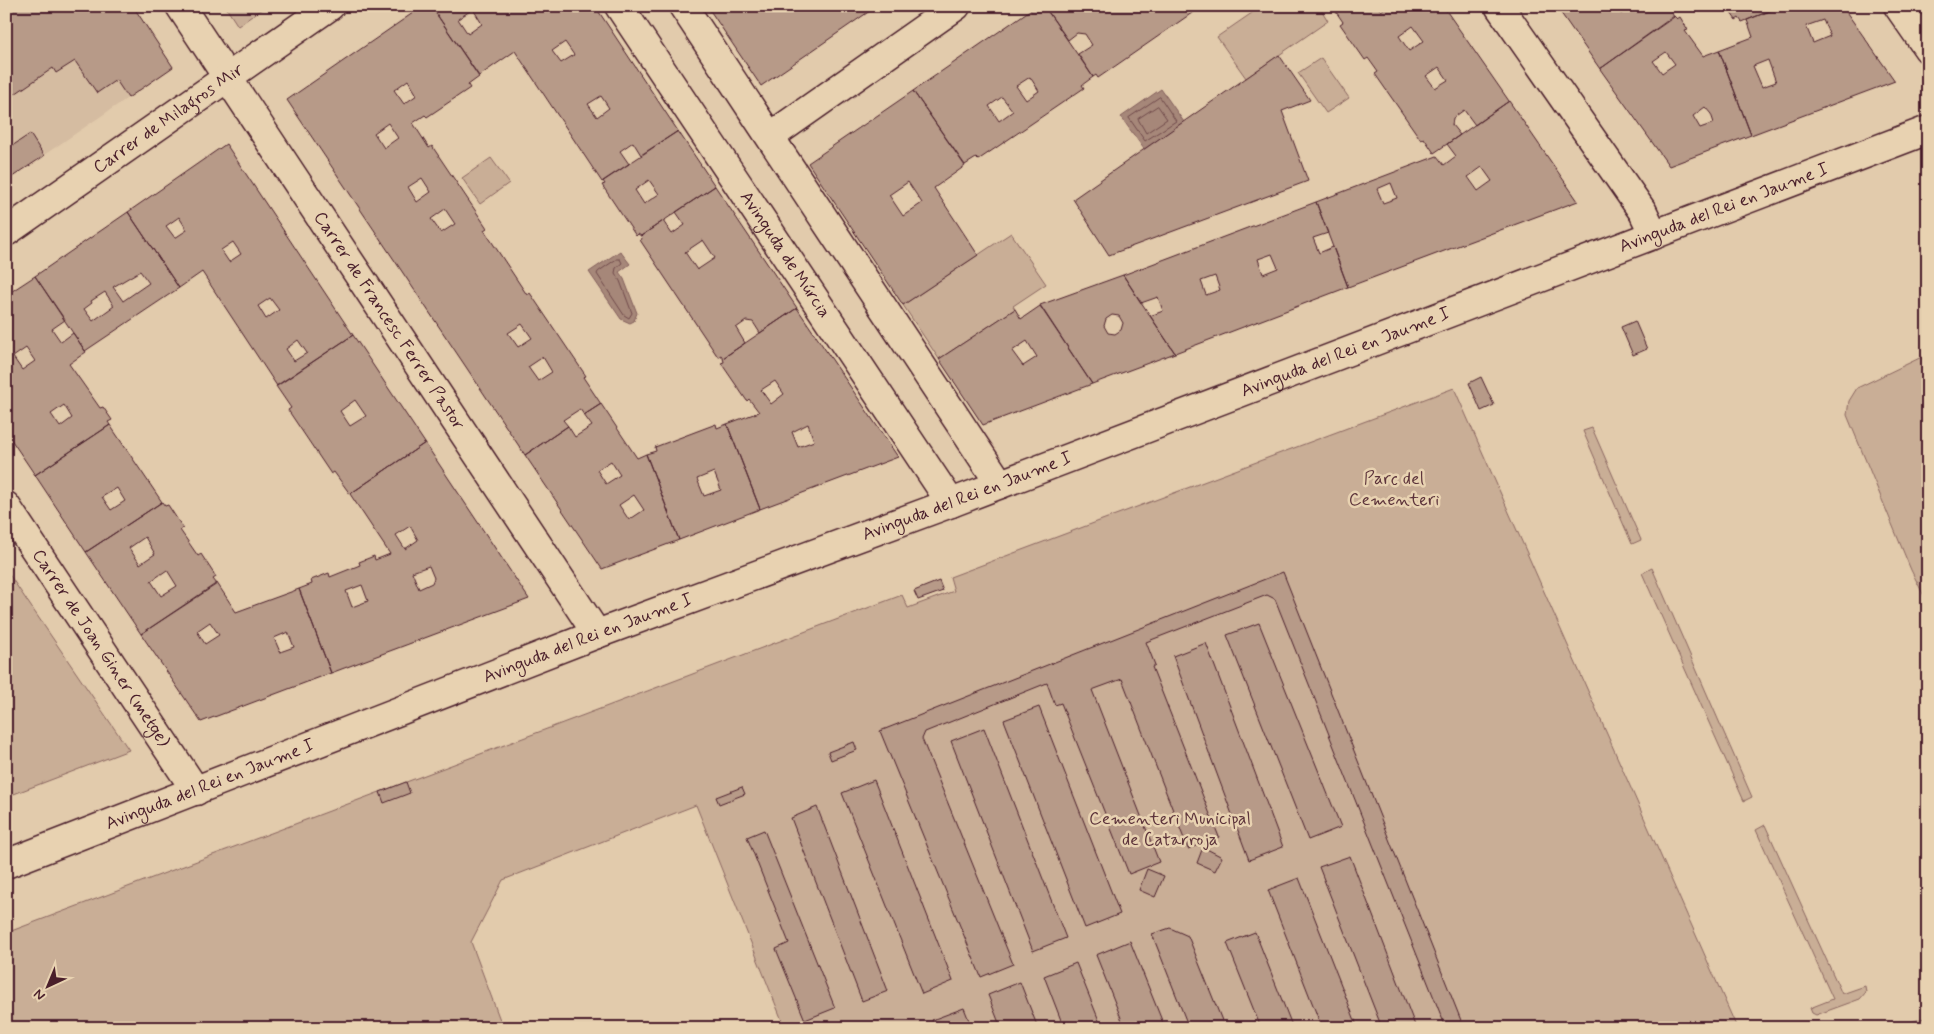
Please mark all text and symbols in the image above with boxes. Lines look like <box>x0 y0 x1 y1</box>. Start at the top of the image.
street label: Carrer de Milagros Mir <box>88 58 249 180</box>
street label: Avinguda del Rei en Jaume I <box>1616 157 1832 259</box>
street label: Avinguda de Múrcia <box>734 186 836 323</box>
street label: Carrer de Francesc Ferrer Pastor <box>308 207 471 435</box>
street label: Avinguda del Rei en Jaume I <box>1237 301 1454 403</box>
street label: Avinguda del Rei en Jaume I <box>859 446 1075 547</box>
park label: Parc del Cementeri <box>1349 467 1439 512</box>
street label: Carrer de Joan Giner (metge) <box>26 545 176 752</box>
street label: Avinguda del Rei en Jaume I <box>480 588 696 689</box>
street label: Avinguda del Rei en Jaume I <box>102 733 318 836</box>
park label: Cementeri Municipal de Catarroja <box>1089 807 1251 852</box>
north arrow <box>22 962 72 1012</box>
text: N <box>30 985 49 1004</box>

